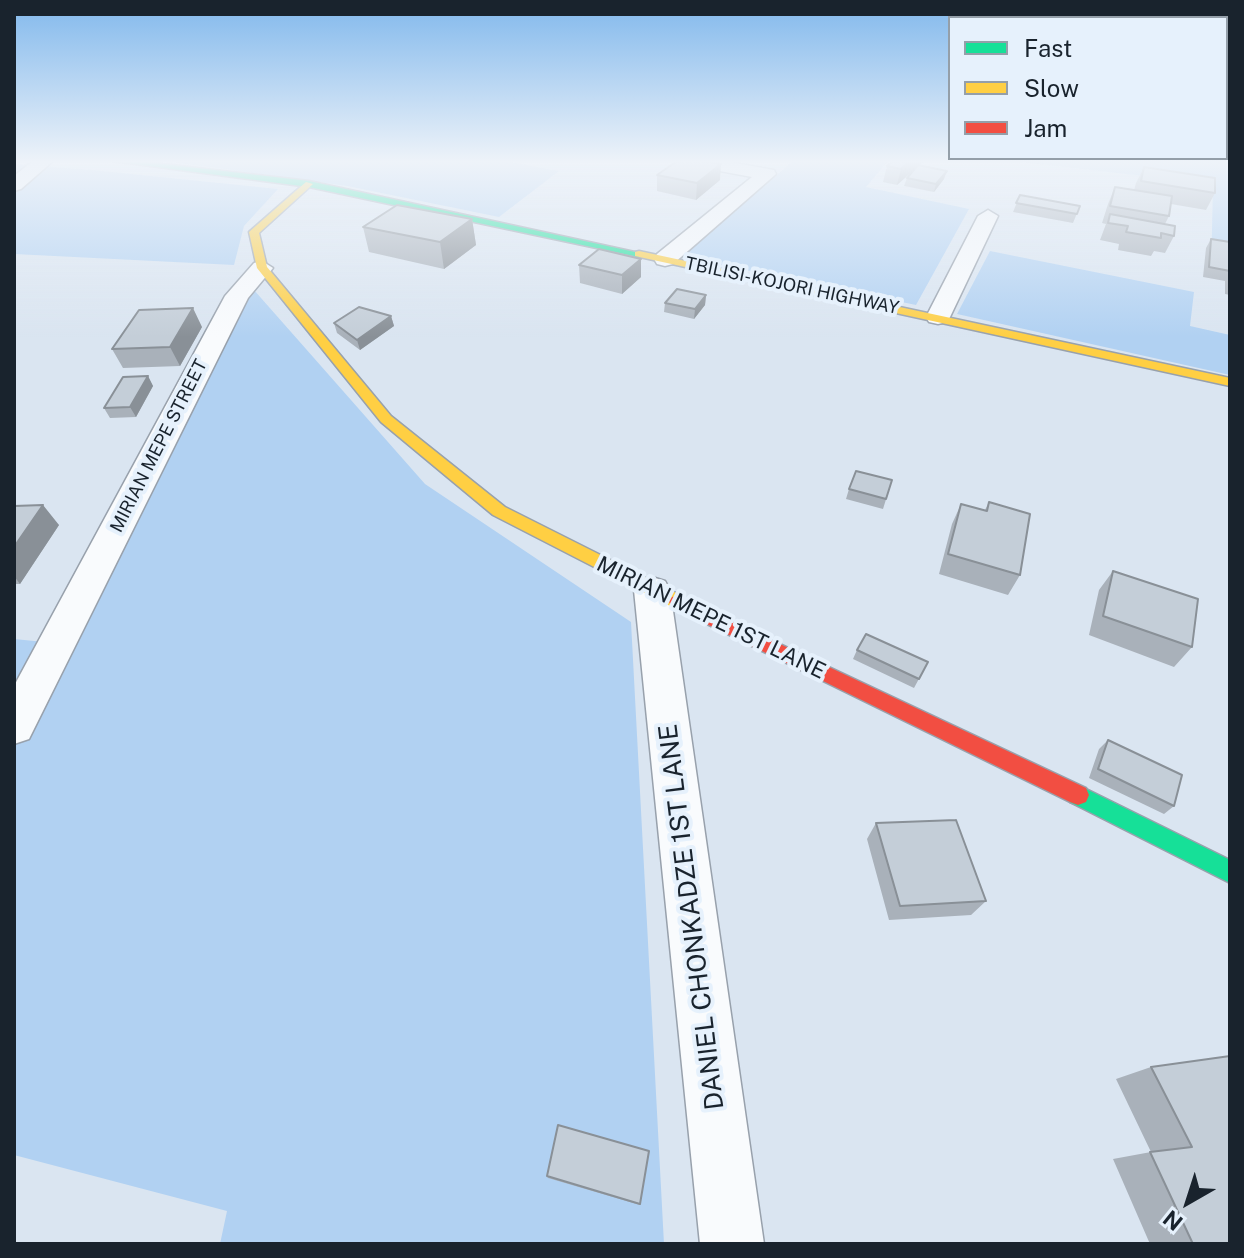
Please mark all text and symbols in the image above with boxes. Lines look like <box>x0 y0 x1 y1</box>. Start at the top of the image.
legend <box>948 16 1228 160</box>
text: Fast <box>1024 34 1072 62</box>
text: Slow <box>1024 74 1079 102</box>
text: Jam <box>1024 114 1067 142</box>
street label: TBILISI-KOJORI HIGHWAY <box>683 253 901 319</box>
street label: MIRIAN MEPE STREET <box>106 356 212 536</box>
street label: MIRIAN MEPE 1ST LANE <box>592 551 830 685</box>
street label: DANIEL CHONKADZE 1ST LANE <box>653 722 731 1112</box>
north arrow <box>1148 1162 1228 1242</box>
text: N <box>1158 1205 1188 1236</box>

